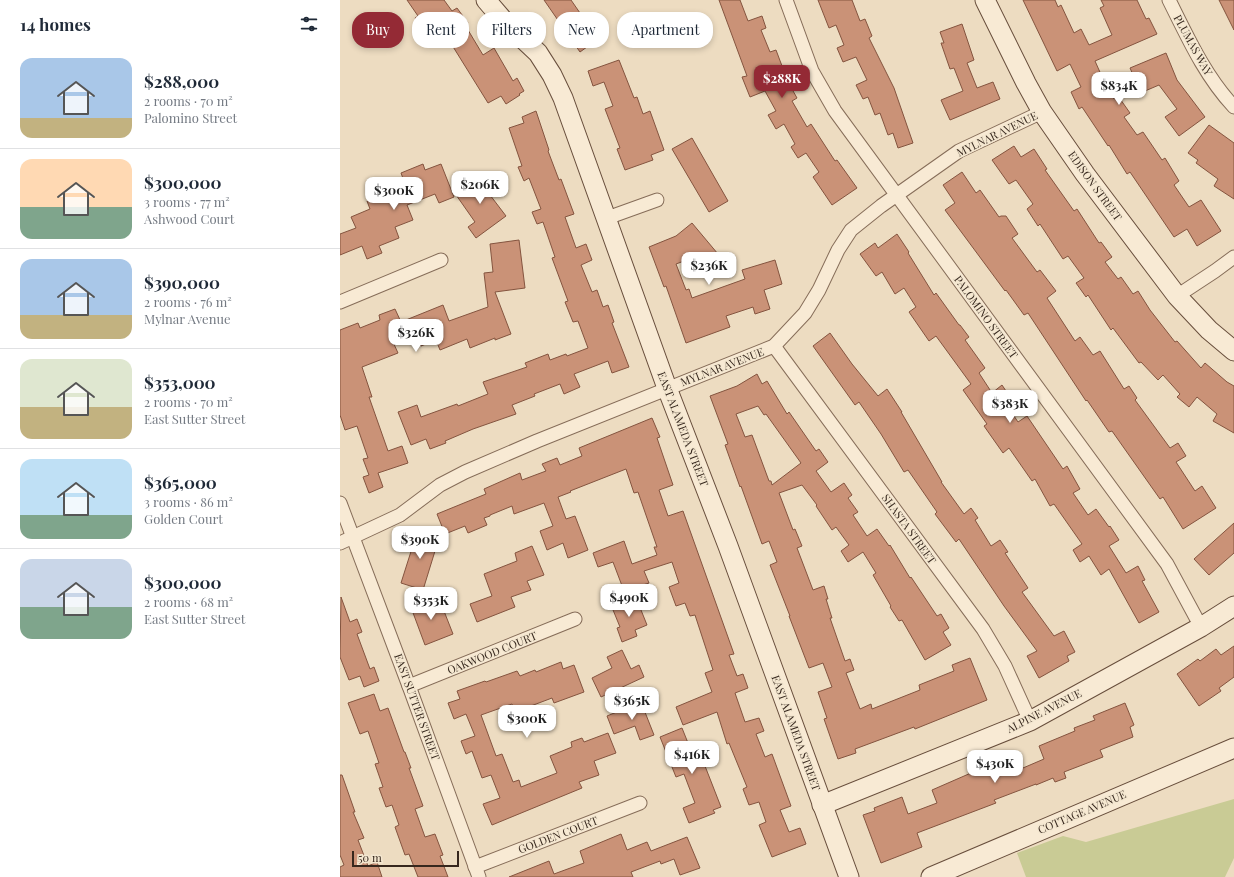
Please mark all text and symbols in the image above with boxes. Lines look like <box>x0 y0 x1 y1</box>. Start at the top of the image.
chip: Buy <box>352 12 404 48</box>
chip: Rent <box>412 12 469 48</box>
chip: Filters <box>477 12 546 48</box>
chip: New <box>554 12 609 48</box>
chip: Apartment <box>617 12 713 48</box>
street label: PLUMAS WAY <box>1171 12 1217 78</box>
text: 14 homes <box>20 13 91 35</box>
icon: filters <box>298 13 320 35</box>
pin: $288K <box>754 65 810 99</box>
text: $288K <box>763 69 801 86</box>
text: $288,000 <box>144 70 219 92</box>
pin: $834K <box>1091 72 1147 106</box>
icon: home <box>52 74 100 122</box>
text: $834K <box>1100 76 1138 93</box>
text: 2 rooms · 70 m² <box>144 92 233 109</box>
street label: MYLNAR AVENUE <box>954 107 1040 160</box>
text: Palomino Street <box>144 109 237 126</box>
street label: EDISON STREET <box>1065 148 1126 224</box>
text: $300,000 <box>144 171 221 193</box>
pin: $206K <box>452 171 508 205</box>
icon: home <box>52 175 100 223</box>
text: $206K <box>460 175 500 192</box>
pin: $300K <box>366 177 422 211</box>
text: $300K <box>374 181 414 198</box>
text: 3 rooms · 77 m² <box>144 193 230 210</box>
text: Ashwood Court <box>144 210 234 227</box>
pin: $236K <box>681 252 737 286</box>
text: $236K <box>690 256 728 273</box>
text: $390,000 <box>144 271 220 293</box>
street label: PALOMINO STREET <box>951 272 1022 361</box>
icon: home <box>52 275 100 323</box>
text: 2 rooms · 76 m² <box>144 293 232 310</box>
text: Mylnar Avenue <box>144 310 231 327</box>
pin: $326K <box>388 319 444 353</box>
text: $326K <box>397 323 435 340</box>
street label: MYLNAR AVENUE <box>678 344 766 389</box>
street label: EAST ALAMEDA STREET <box>655 369 712 489</box>
text: $353,000 <box>144 371 216 393</box>
icon: home <box>52 375 100 423</box>
pin: $383K <box>982 390 1038 424</box>
text: 2 rooms · 70 m² <box>144 393 233 410</box>
text: $383K <box>992 394 1028 411</box>
text: East Sutter Street <box>144 410 245 427</box>
text: $365,000 <box>144 471 217 493</box>
icon: home <box>52 475 100 523</box>
street label: SHASTA STREET <box>879 491 940 567</box>
text: 3 rooms · 86 m² <box>144 493 233 510</box>
text: Golden Court <box>144 510 223 527</box>
pin: $390K <box>392 526 448 560</box>
text: $390K <box>401 530 439 547</box>
text: $300,000 <box>144 571 221 593</box>
icon: home <box>52 575 100 623</box>
pin: $490K <box>601 584 657 618</box>
pin: $353K <box>403 587 459 621</box>
text: $490K <box>609 588 649 605</box>
text: $353K <box>413 591 449 608</box>
text: 2 rooms · 68 m² <box>144 593 233 610</box>
text: East Sutter Street <box>144 610 245 627</box>
street label: OAKWOOD COURT <box>445 628 539 677</box>
street label: EAST SUTTER STREET <box>391 651 444 762</box>
street label: EAST ALAMEDA STREET <box>769 673 824 793</box>
street label: ALPINE AVENUE <box>1003 685 1084 736</box>
pin: $365K <box>604 687 660 721</box>
text: $365K <box>614 691 650 708</box>
pin: $300K <box>499 705 555 739</box>
text: $300K <box>507 709 547 726</box>
pin: $416K <box>664 741 720 775</box>
text: $416K <box>674 745 710 762</box>
pin: $430K <box>967 750 1023 784</box>
text: $430K <box>976 754 1014 771</box>
street label: COTTAGE AVENUE <box>1035 786 1128 837</box>
street label: GOLDEN COURT <box>516 812 600 857</box>
scale bar <box>352 849 459 868</box>
text: 50 m <box>358 850 382 865</box>

